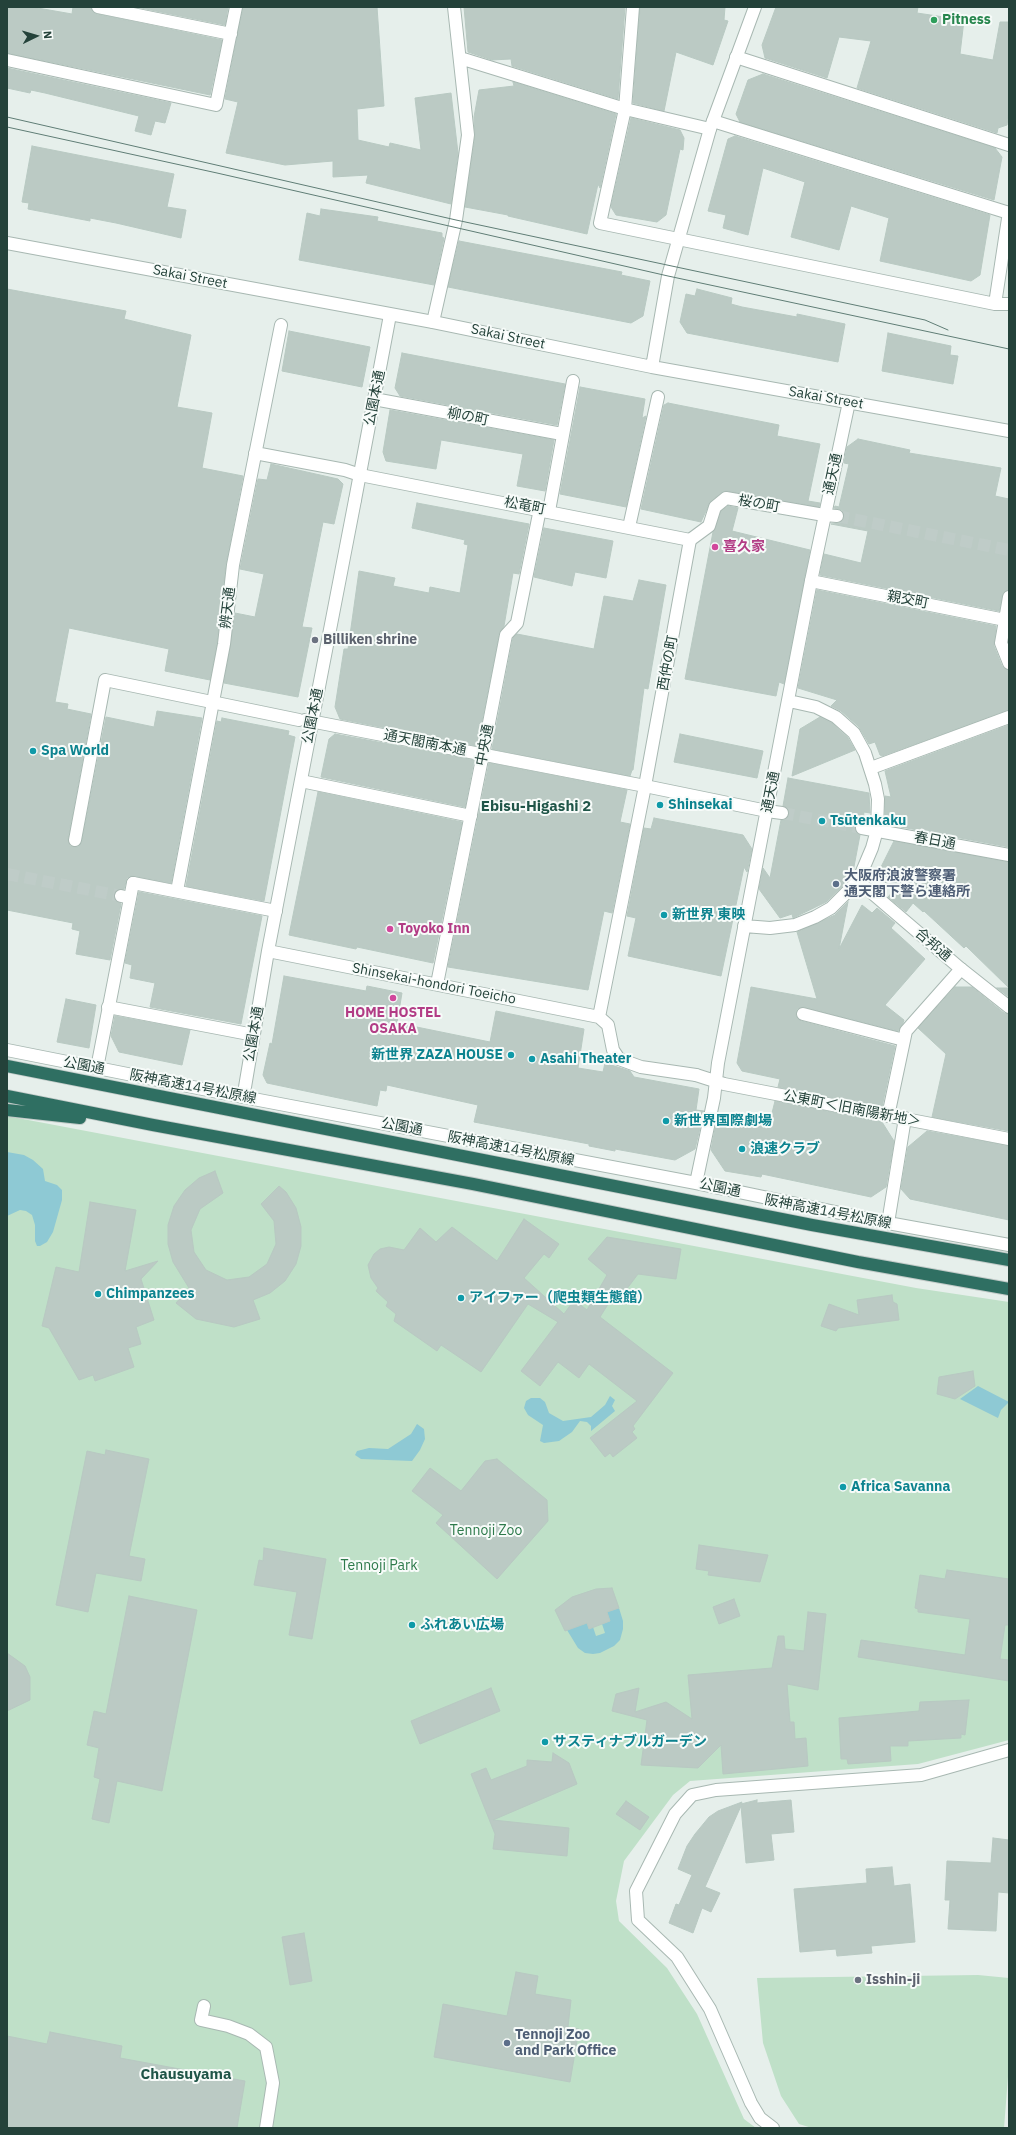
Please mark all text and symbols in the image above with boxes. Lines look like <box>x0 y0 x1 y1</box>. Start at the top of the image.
place label: Pitness <box>942 12 991 28</box>
marker: Pitness <box>929 15 939 25</box>
north arrow <box>16 16 56 56</box>
text: N <box>41 30 55 40</box>
street label: Sakai Street <box>151 262 229 292</box>
street label: Sakai Street <box>469 321 547 353</box>
street label: 公園本通 <box>361 369 389 427</box>
street label: Sakai Street <box>787 383 865 413</box>
street label: 柳の町 <box>446 405 490 429</box>
street label: 通天通 <box>820 452 846 496</box>
street label: 桜の町 <box>737 492 781 516</box>
street label: 松竜町 <box>503 494 547 518</box>
place label: 喜久家 <box>723 539 765 555</box>
marker: 喜久家 <box>710 542 720 552</box>
street label: 辨天通 <box>217 586 239 630</box>
street label: 親交町 <box>886 588 930 612</box>
place label: Billiken shrine <box>323 632 417 648</box>
street label: 西仲の町 <box>655 634 681 692</box>
marker: Billiken shrine <box>310 635 320 645</box>
street label: 公園本通 <box>299 687 327 745</box>
street label: 中央通 <box>473 723 497 767</box>
street label: 通天閣南本通 <box>382 727 468 759</box>
place label: Spa World <box>41 743 109 759</box>
marker: Spa World <box>28 746 38 756</box>
street label: 通天通 <box>759 770 783 814</box>
place label: Shinsekai <box>668 797 732 813</box>
district label: Ebisu-Higashi 2 <box>481 798 591 816</box>
marker: Shinsekai <box>655 800 665 810</box>
place label: Tsūtenkaku <box>830 813 906 829</box>
marker: Tsūtenkaku <box>817 816 827 826</box>
street label: 春日通 <box>913 829 957 853</box>
place label: 大阪府浪波警察署 通天閣下警ら連絡所 <box>844 868 970 900</box>
marker: 大阪府浪波警察署 通天閣下警ら連絡所 <box>831 879 841 889</box>
place label: 新世界 東映 <box>672 907 745 923</box>
marker: 新世界 東映 <box>659 910 669 920</box>
place label: Toyoko Inn <box>398 921 470 937</box>
marker: Toyoko Inn <box>385 924 395 934</box>
street label: 合邦通 <box>912 925 954 965</box>
street label: Shinsekai-hondori Toeicho <box>351 960 517 1008</box>
marker: HOME HOSTEL OSAKA <box>388 993 398 1003</box>
street label: 公園本通 <box>241 1005 267 1063</box>
place label: HOME HOSTEL OSAKA <box>345 1005 441 1038</box>
place label: 新世界 ZAZA HOUSE <box>371 1047 503 1063</box>
marker: 新世界 ZAZA HOUSE <box>506 1050 516 1060</box>
place label: Asahi Theater <box>540 1051 631 1067</box>
street label: 公園通 <box>62 1054 106 1078</box>
marker: Asahi Theater <box>527 1054 537 1064</box>
street label: 阪神高速14号松原線 <box>128 1066 258 1108</box>
street label: 公東町＜旧南陽新地＞ <box>782 1087 922 1131</box>
place label: 新世界国際劇場 <box>674 1113 772 1129</box>
street label: 公園通 <box>380 1115 424 1139</box>
marker: 新世界国際劇場 <box>661 1116 671 1126</box>
street label: 阪神高速14号松原線 <box>446 1128 576 1170</box>
place label: 浪速クラブ <box>750 1141 820 1157</box>
marker: 浪速クラブ <box>737 1144 747 1154</box>
street label: 公園通 <box>698 1175 742 1201</box>
street label: 阪神高速14号松原線 <box>763 1191 893 1233</box>
place label: Chimpanzees <box>106 1286 195 1302</box>
marker: Chimpanzees <box>93 1289 103 1299</box>
place label: アイファー（爬虫類生態館） <box>469 1290 651 1306</box>
marker: アイファー（爬虫類生態館） <box>456 1293 466 1303</box>
place label: Africa Savanna <box>851 1479 950 1495</box>
marker: Africa Savanna <box>838 1482 848 1492</box>
park label: Tennoji Zoo <box>450 1523 522 1539</box>
park label: Tennoji Park <box>340 1558 418 1574</box>
place label: ふれあい広場 <box>420 1617 504 1633</box>
marker: ふれあい広場 <box>407 1620 417 1630</box>
place label: サスティナブルガーデン <box>553 1734 707 1750</box>
marker: サスティナブルガーデン <box>540 1737 550 1747</box>
place label: Isshin-ji <box>866 1972 920 1988</box>
marker: Isshin-ji <box>853 1975 863 1985</box>
place label: Tennoji Zoo and Park Office <box>515 2027 616 2060</box>
marker: Tennoji Zoo and Park Office <box>502 2038 512 2048</box>
district label: Chausuyama <box>141 2066 231 2084</box>

